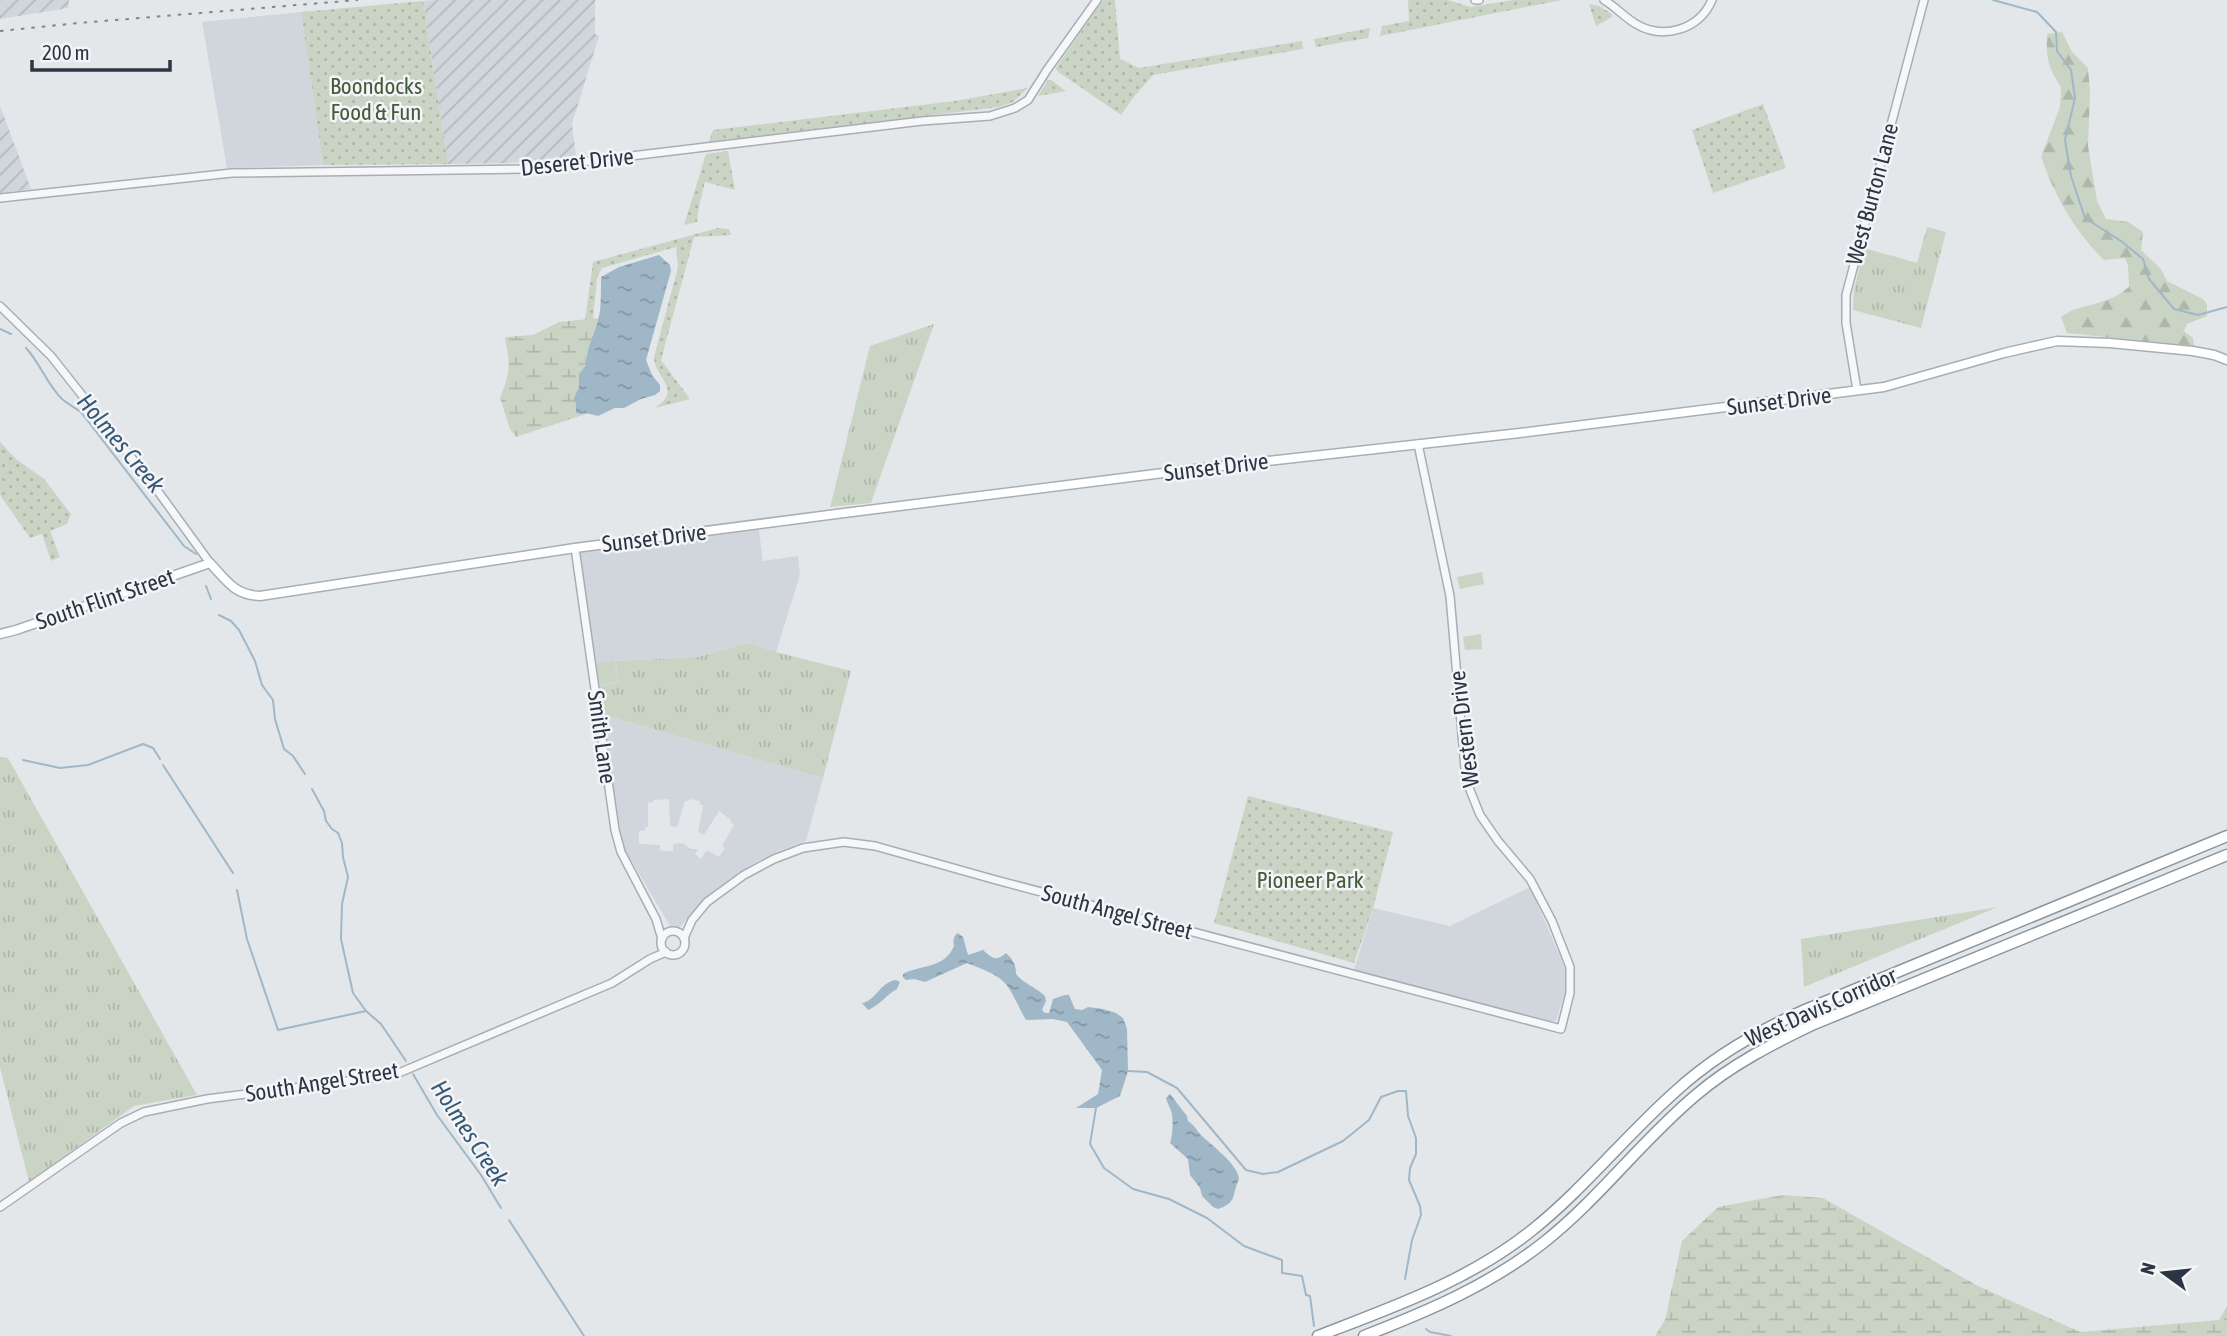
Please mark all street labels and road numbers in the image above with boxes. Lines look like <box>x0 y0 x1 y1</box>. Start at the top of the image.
street label: West Burton Lane <box>1841 120 1903 268</box>
street label: Deseret Drive <box>519 143 635 181</box>
street label: Sunset Drive <box>1725 382 1833 420</box>
street label: Sunset Drive <box>1162 448 1270 486</box>
street label: Sunset Drive <box>600 519 708 557</box>
street label: South Flint Street <box>32 563 178 635</box>
street label: Western Drive <box>1444 669 1484 789</box>
street label: Smith Lane <box>583 689 621 785</box>
street label: South Angel Street <box>1039 879 1195 945</box>
street label: West Davis Corridor <box>1742 962 1902 1052</box>
street label: South Angel Street <box>244 1057 400 1107</box>

